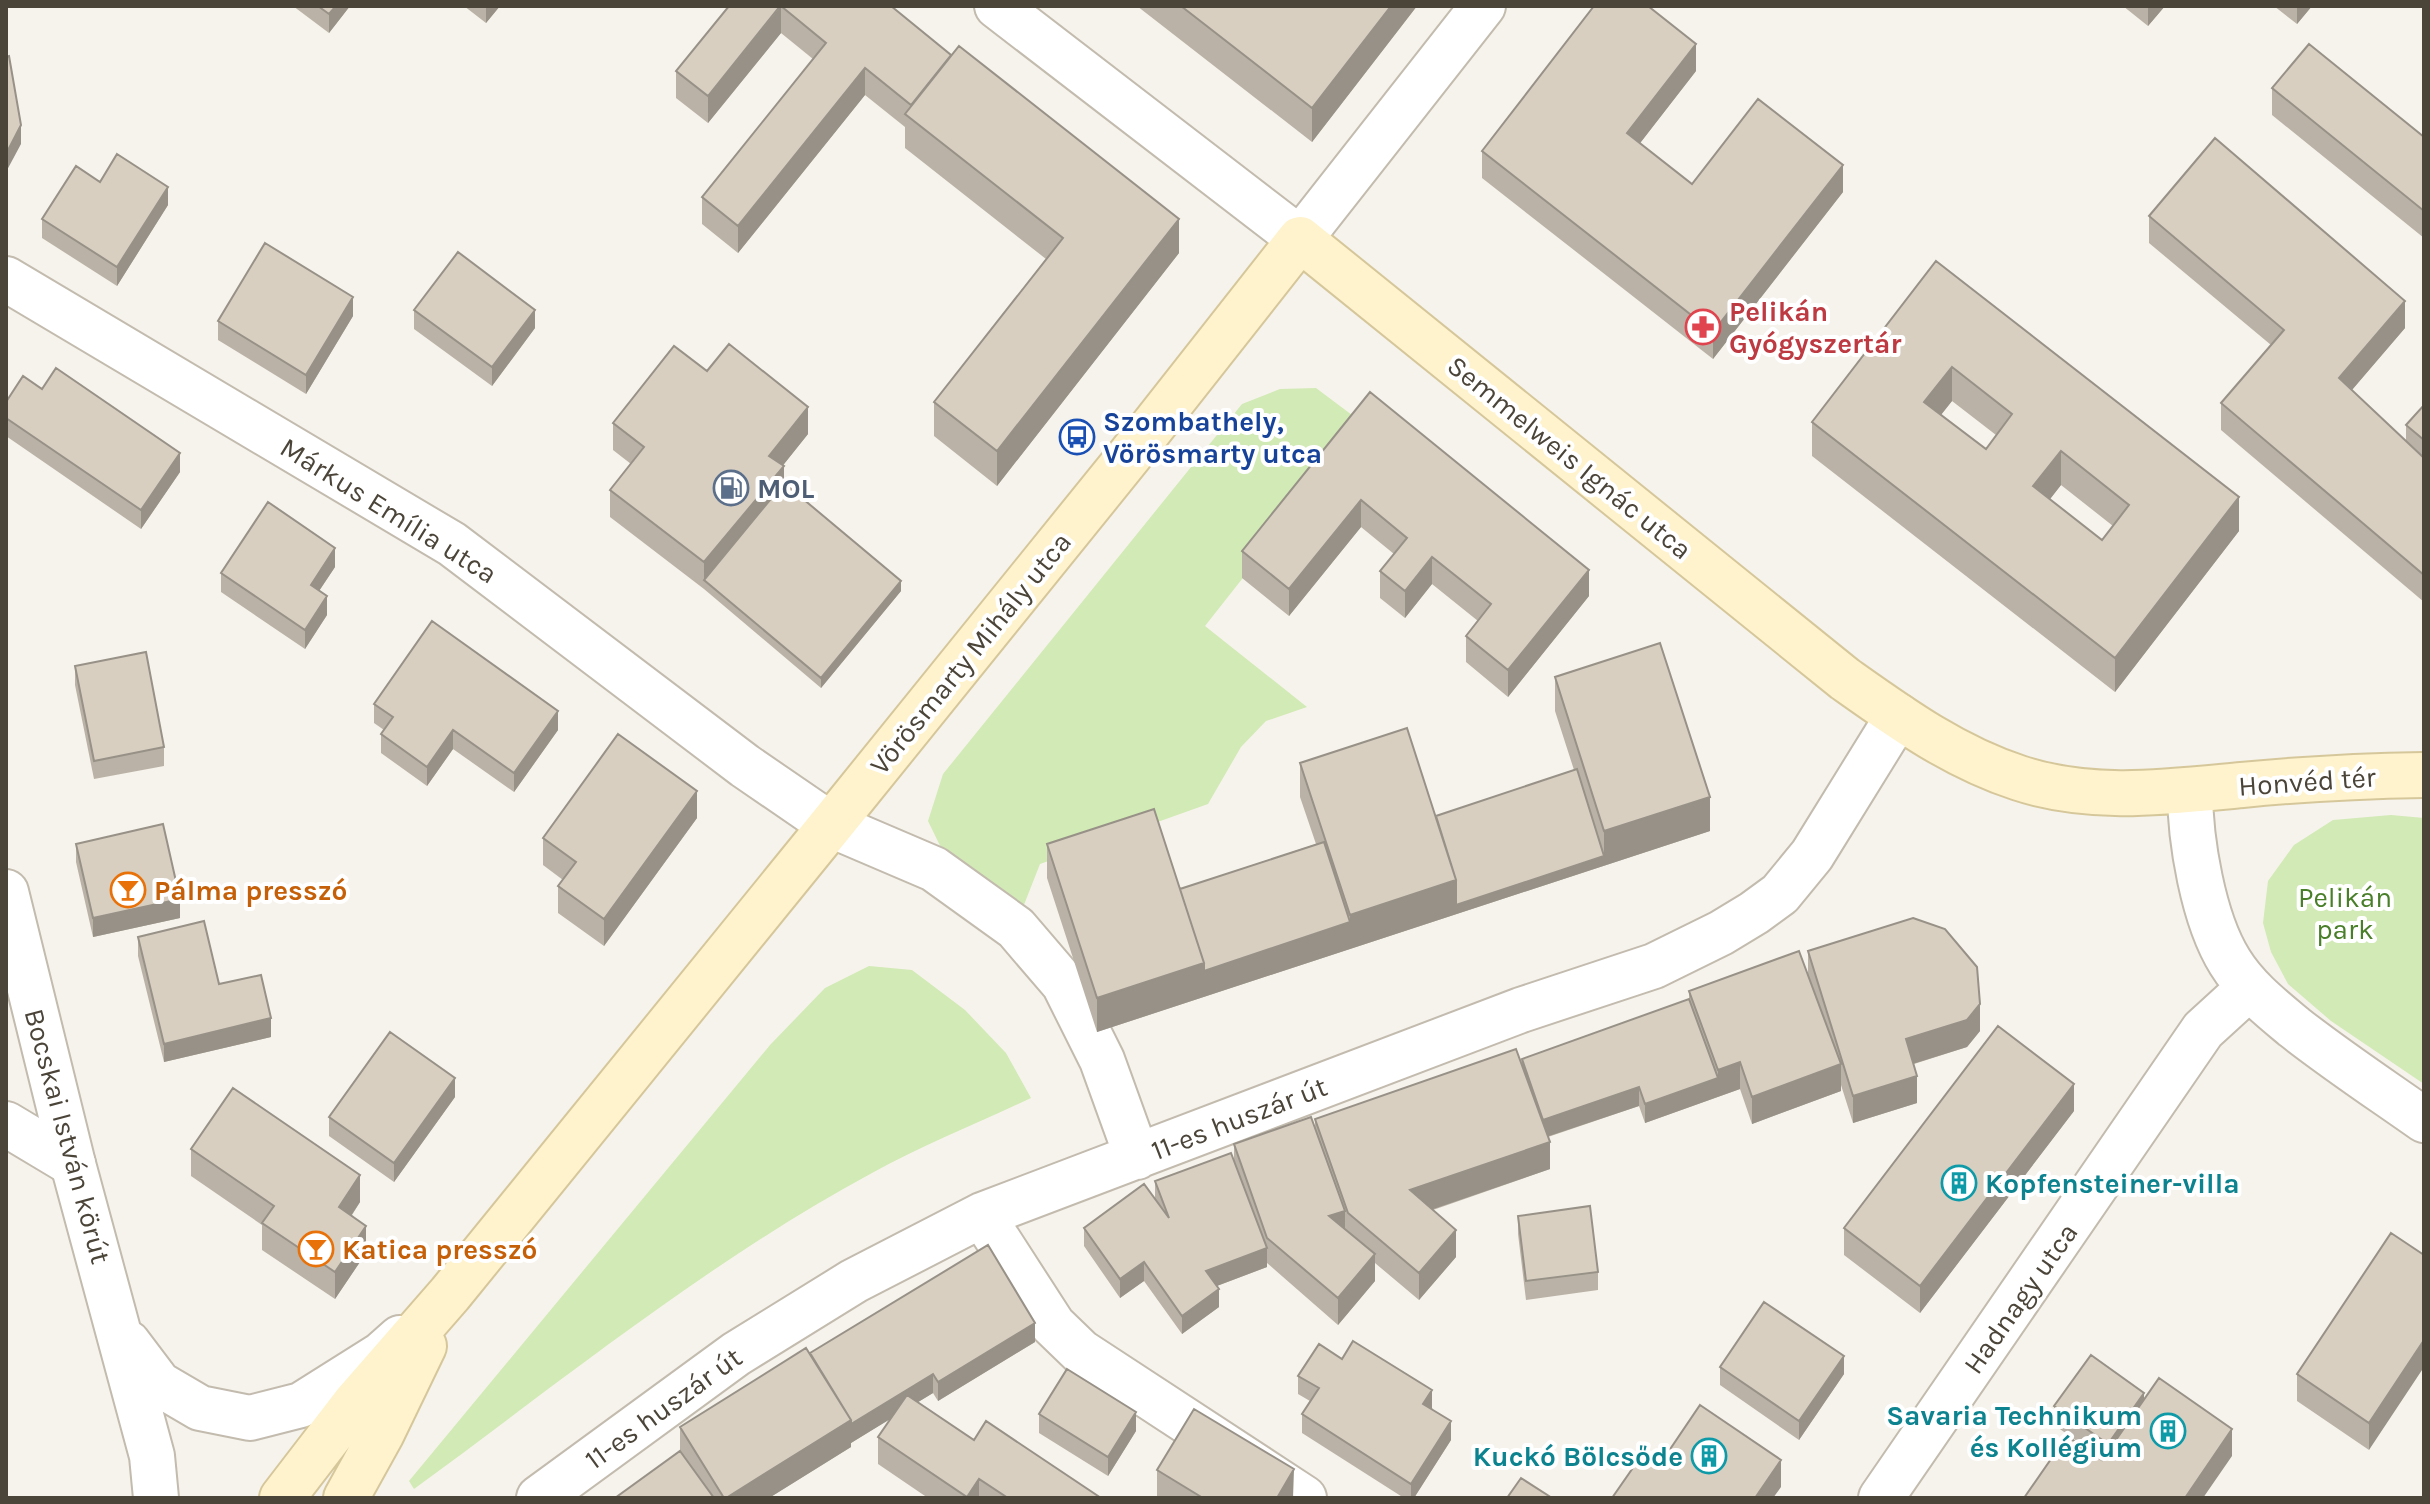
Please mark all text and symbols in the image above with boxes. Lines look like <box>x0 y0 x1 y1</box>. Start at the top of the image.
place label: Pelikán Gyógyszertár <box>1729 295 1901 360</box>
pharmacy icon: Pelikán Gyógyszertár <box>1684 308 1722 346</box>
street label: Semmelweis Ignác utca <box>1441 349 1698 566</box>
place label: Szombathely, Vörösmarty utca <box>1103 405 1322 470</box>
bus stop icon: Szombathely, Vörösmarty utca <box>1058 418 1096 456</box>
street label: Márkus Emília utca <box>274 430 503 590</box>
fuel station icon: MOL <box>712 469 750 507</box>
place label: MOL <box>757 472 815 505</box>
street label: Vörösmarty Mihály utca <box>863 526 1078 781</box>
street label: Honvéd tér <box>2237 760 2378 803</box>
bar icon: Pálma presszó <box>109 871 147 909</box>
place label: Pálma presszó <box>154 874 347 907</box>
park label: Pelikán park <box>2298 881 2392 946</box>
street label: Bocskai István körút <box>18 1005 117 1267</box>
street label: 11-es huszár út <box>1147 1070 1332 1167</box>
building icon: Kopfensteiner-villa <box>1940 1164 1978 1202</box>
place label: Kopfensteiner-villa <box>1985 1167 2240 1200</box>
street label: Hadnagy utca <box>1956 1217 2084 1380</box>
bar icon: Katica presszó <box>297 1230 335 1268</box>
place label: Katica presszó <box>342 1233 537 1266</box>
street label: 11-es huszár út <box>579 1341 748 1476</box>
place label: Savaria Technikum és Kollégium <box>1886 1399 2142 1464</box>
building icon: Savaria Technikum és Kollégium <box>2149 1412 2187 1450</box>
building icon: Kuckó Bölcsőde <box>1690 1437 1728 1475</box>
place label: Kuckó Bölcsőde <box>1473 1440 1683 1473</box>

